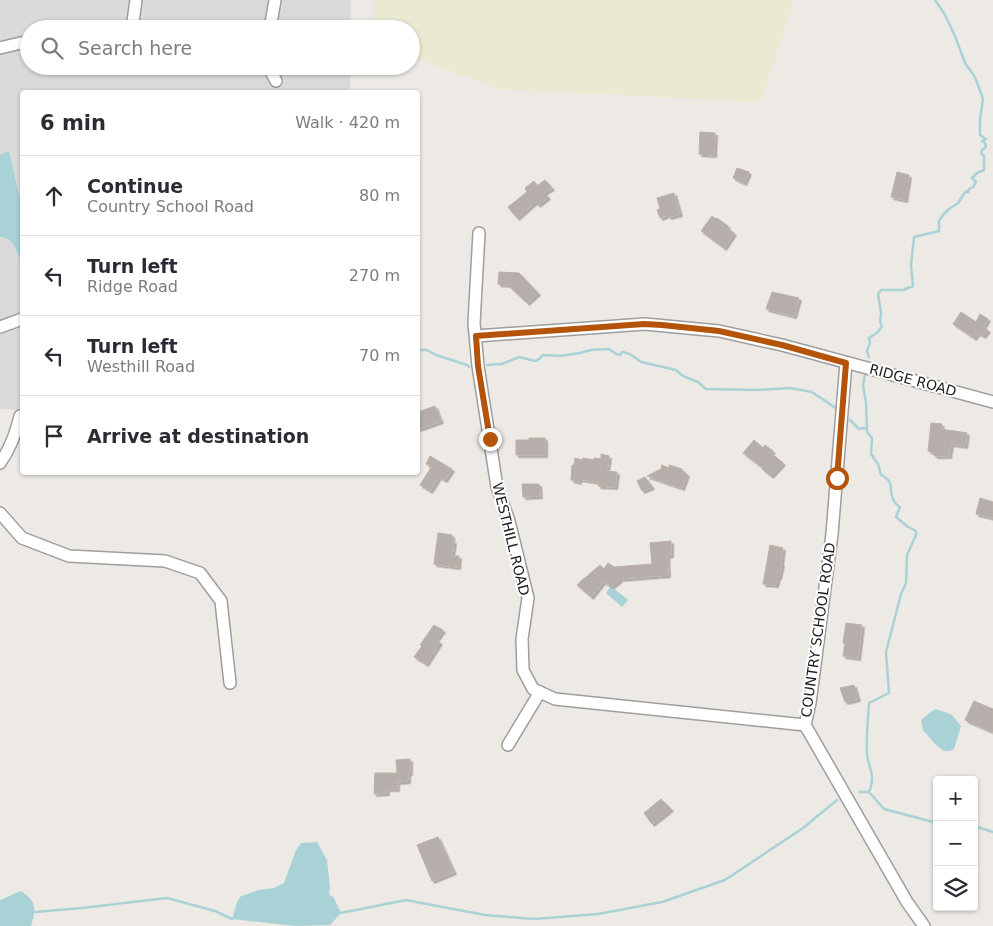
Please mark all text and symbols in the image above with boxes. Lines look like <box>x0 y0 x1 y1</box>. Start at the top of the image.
search box <box>20 20 420 75</box>
icon: search <box>38 34 66 62</box>
text: Search here <box>78 37 192 59</box>
text: 6 min <box>40 111 106 135</box>
text: Walk · 420 m <box>295 113 400 132</box>
text: Continue <box>87 175 183 197</box>
icon: ahead <box>40 182 68 210</box>
text: 80 m <box>359 186 400 205</box>
text: Country School Road <box>87 197 254 216</box>
text: Turn left <box>87 255 178 277</box>
icon: left <box>40 262 68 290</box>
text: 270 m <box>349 266 400 285</box>
text: Ridge Road <box>87 277 178 296</box>
text: Turn left <box>87 335 178 357</box>
icon: left <box>40 342 68 370</box>
text: 70 m <box>359 346 400 365</box>
text: Westhill Road <box>87 357 195 376</box>
street label: RIDGE ROAD <box>868 361 958 399</box>
icon: arrive <box>40 422 68 450</box>
text: Arrive at destination <box>87 425 309 447</box>
route end <box>479 428 502 451</box>
route start <box>826 467 849 490</box>
street label: WESTHILL ROAD <box>489 481 533 597</box>
street label: COUNTRY SCHOOL ROAD <box>798 542 838 718</box>
map controls <box>933 776 978 911</box>
button: + <box>933 776 978 821</box>
button: − <box>933 821 978 866</box>
button: layers <box>933 866 978 911</box>

